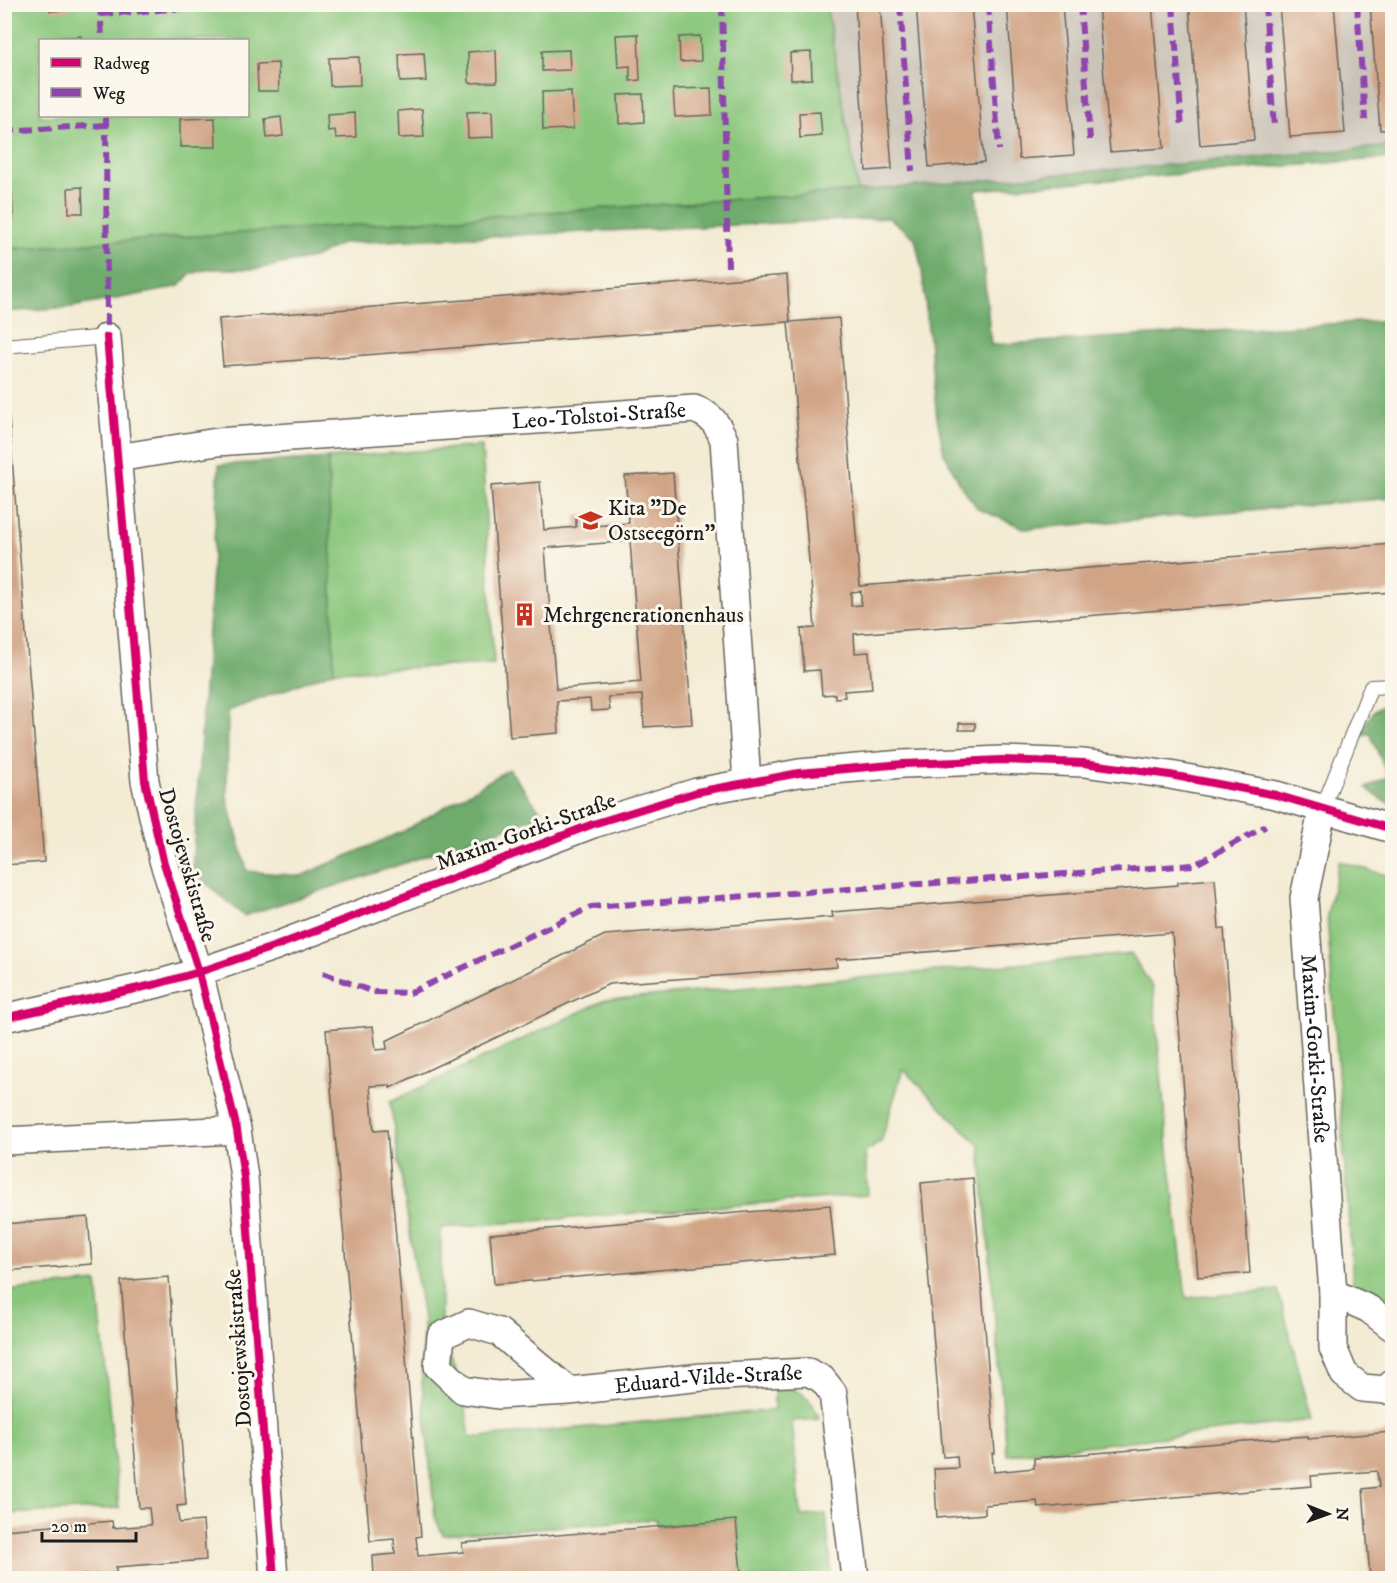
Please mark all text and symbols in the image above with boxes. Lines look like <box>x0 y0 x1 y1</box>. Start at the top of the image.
legend <box>39 39 249 117</box>
text: Radweg <box>93 53 149 75</box>
text: Weg <box>92 83 125 105</box>
street label: Leo-Tolstoi-Straße <box>511 396 687 435</box>
place label: Kita "De Ostseegörn" <box>608 495 715 547</box>
school or university icon: Kita "De Ostseegörn" <box>577 508 603 534</box>
building icon: Mehrgenerationenhaus <box>512 602 538 628</box>
place label: Mehrgenerationenhaus <box>543 602 744 629</box>
street label: Dostojewskistraße <box>152 785 222 945</box>
street label: Maxim-Gorki-Straße <box>432 787 620 877</box>
street label: Maxim-Gorki-Straße <box>1295 953 1335 1144</box>
street label: Dostojewskistraße <box>220 1268 258 1428</box>
street label: Eduard-Vilde-Straße <box>613 1359 803 1400</box>
north arrow <box>1298 1484 1358 1544</box>
scale bar <box>42 1505 136 1543</box>
text: N <box>1332 1508 1352 1521</box>
text: 20 m <box>51 1516 87 1538</box>

